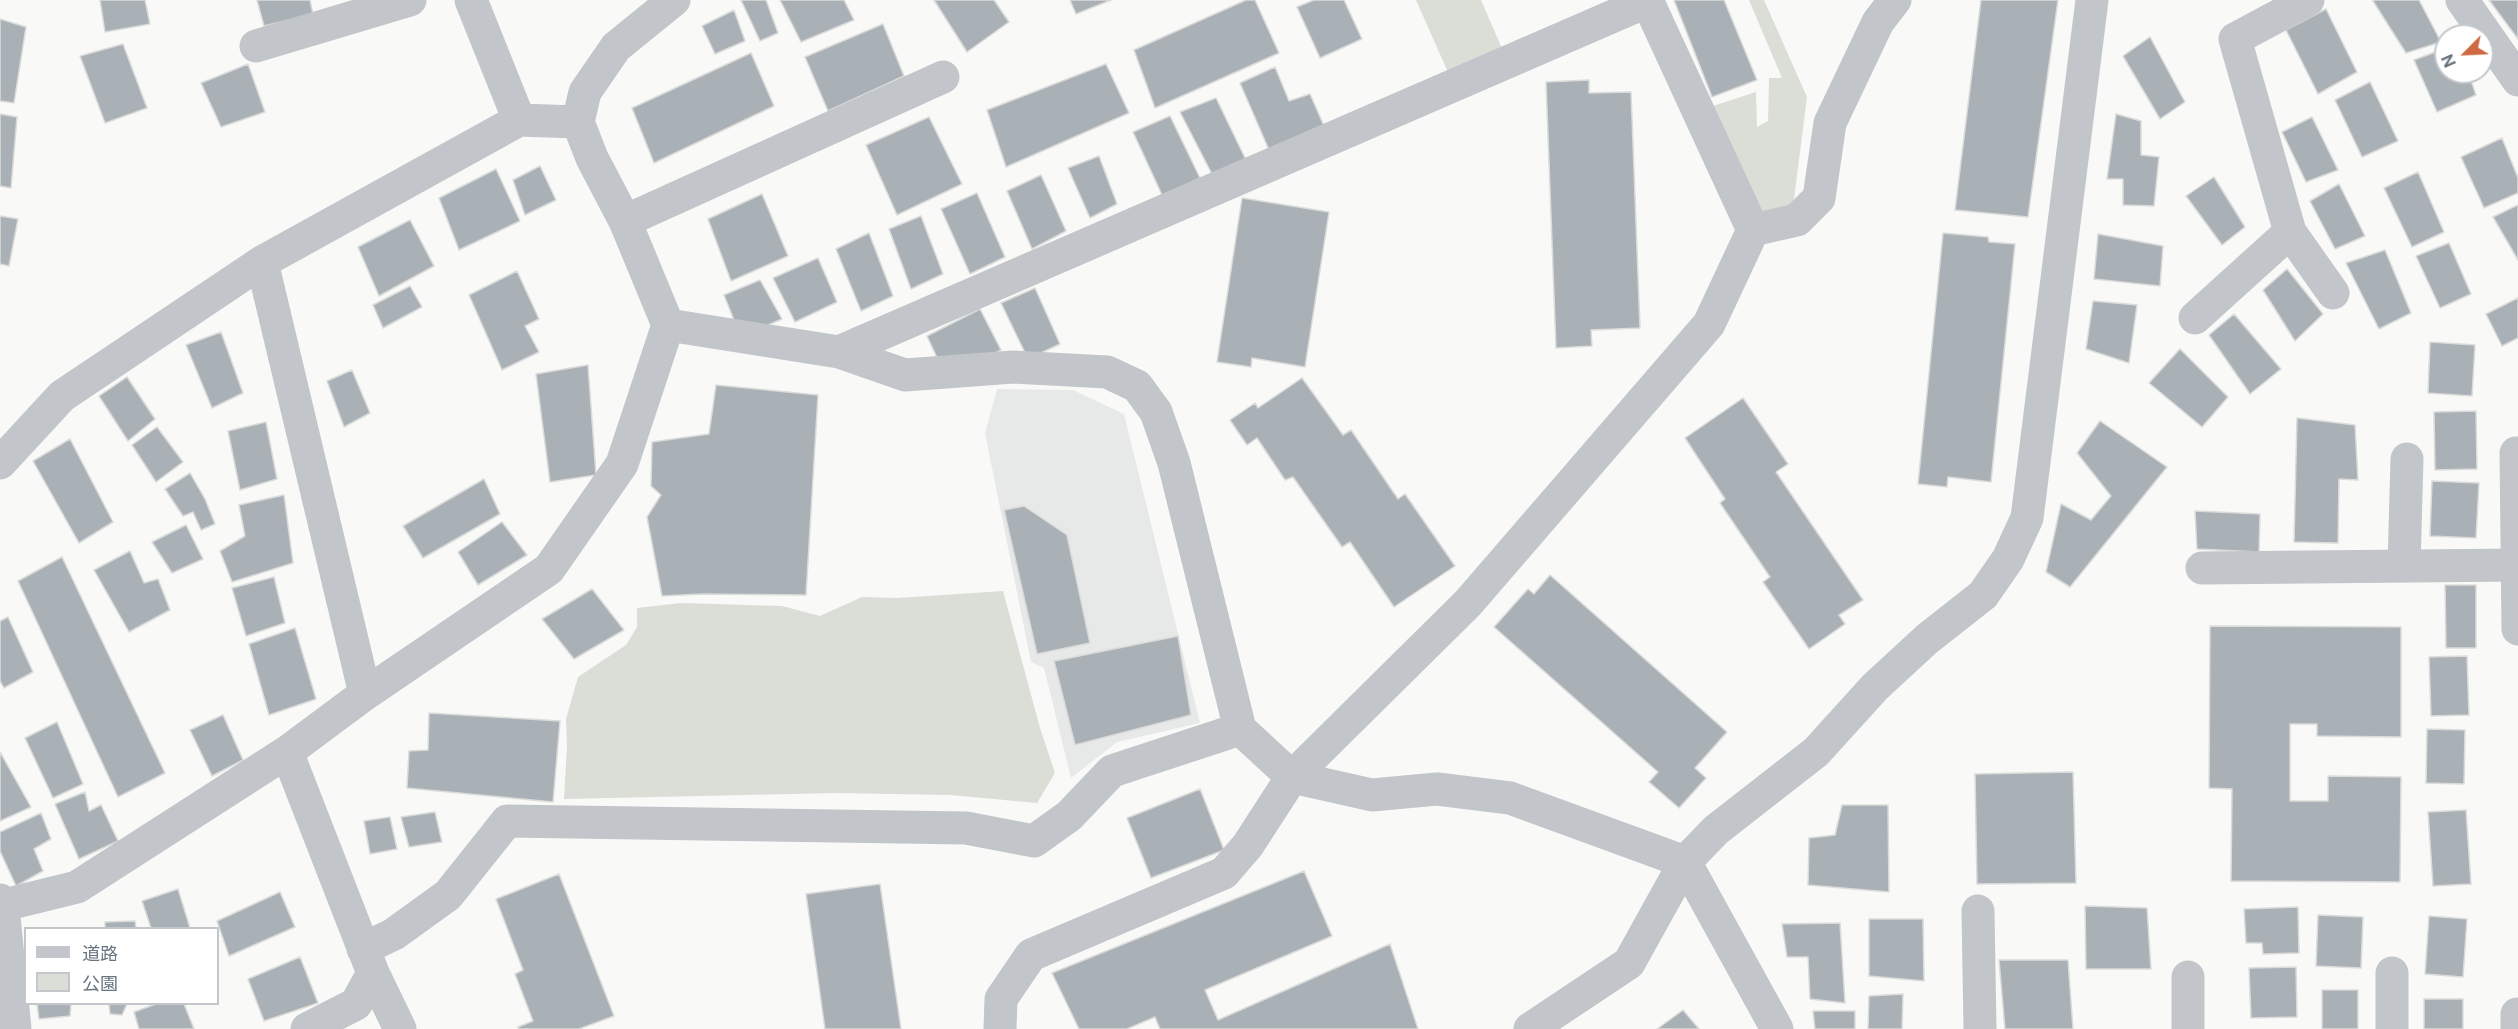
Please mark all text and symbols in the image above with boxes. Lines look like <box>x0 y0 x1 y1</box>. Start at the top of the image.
north arrow <box>2434 24 2494 84</box>
text: N <box>2438 51 2460 70</box>
legend <box>24 927 219 1005</box>
text: 道路 <box>82 943 118 964</box>
text: 公園 <box>82 973 118 994</box>

